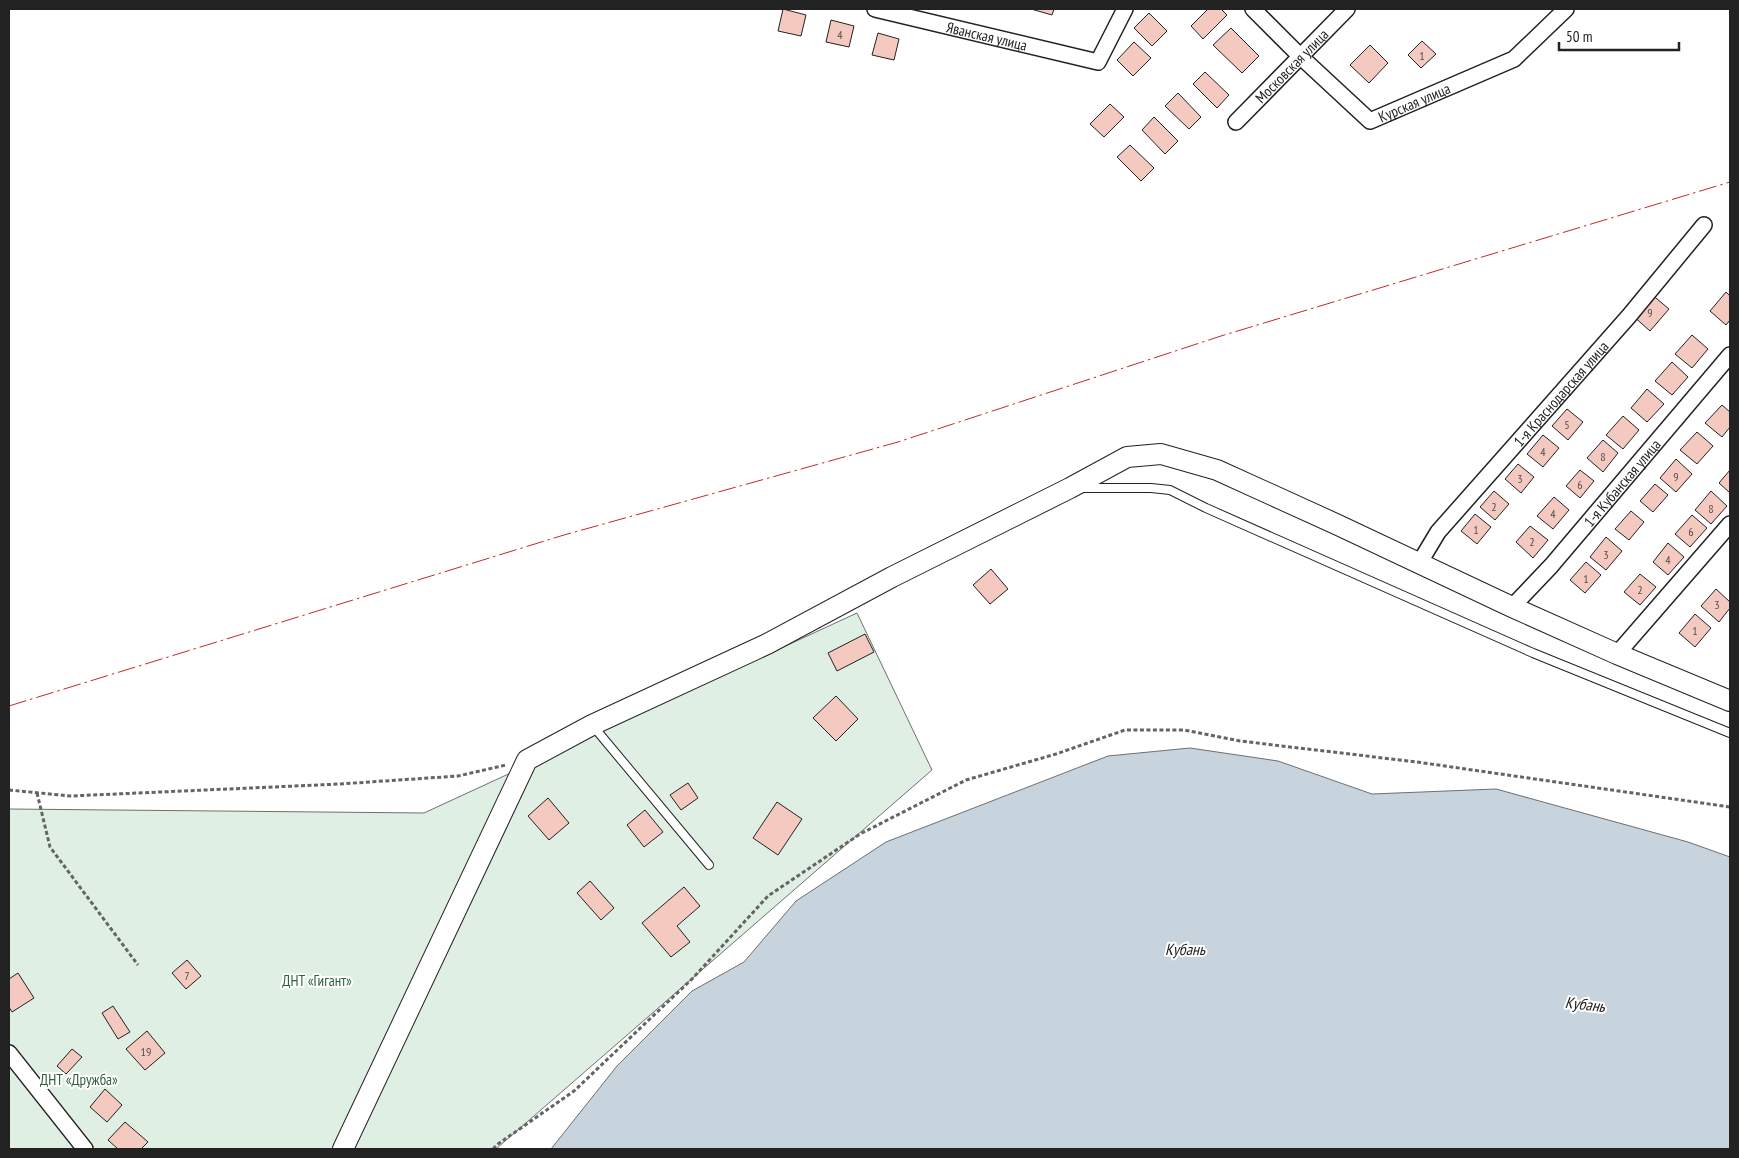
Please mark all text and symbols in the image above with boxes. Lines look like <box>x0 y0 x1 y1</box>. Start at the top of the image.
street label: Яванская улица <box>945 17 1029 54</box>
scale bar <box>1559 20 1679 52</box>
street label: Московская улица <box>1251 25 1332 107</box>
house number: 4 <box>837 27 843 42</box>
text: 50 m <box>1566 27 1592 46</box>
house number: 1 <box>1419 48 1425 63</box>
street label: Курская улица <box>1375 78 1453 126</box>
house number: 9 <box>1647 305 1653 320</box>
street label: 1-я Краснодарская улица <box>1509 337 1612 450</box>
house number: 5 <box>1564 417 1570 432</box>
street label: 1-я Кубанская улица <box>1579 435 1664 530</box>
house number: 4 <box>1540 444 1546 459</box>
house number: 8 <box>1600 449 1606 464</box>
house number: 9 <box>1673 469 1679 484</box>
house number: 3 <box>1517 471 1523 486</box>
house number: 6 <box>1577 477 1583 492</box>
house number: 2 <box>1491 499 1497 514</box>
house number: 8 <box>1708 501 1714 516</box>
house number: 4 <box>1550 506 1556 521</box>
house number: 1 <box>1473 522 1479 537</box>
house number: 6 <box>1688 524 1694 539</box>
house number: 2 <box>1529 534 1535 549</box>
house number: 3 <box>1603 547 1609 562</box>
house number: 4 <box>1665 552 1671 567</box>
house number: 1 <box>1583 571 1589 586</box>
house number: 2 <box>1637 582 1643 597</box>
house number: 3 <box>1714 597 1720 612</box>
house number: 1 <box>1692 623 1698 638</box>
water label: Кубань <box>1165 939 1206 959</box>
house number: 7 <box>184 968 190 983</box>
park label: ДНТ «Гигант» <box>282 971 352 990</box>
water label: Кубань <box>1564 992 1607 1016</box>
house number: 19 <box>141 1044 151 1059</box>
park label: ДНТ «Дружба» <box>40 1070 118 1089</box>

